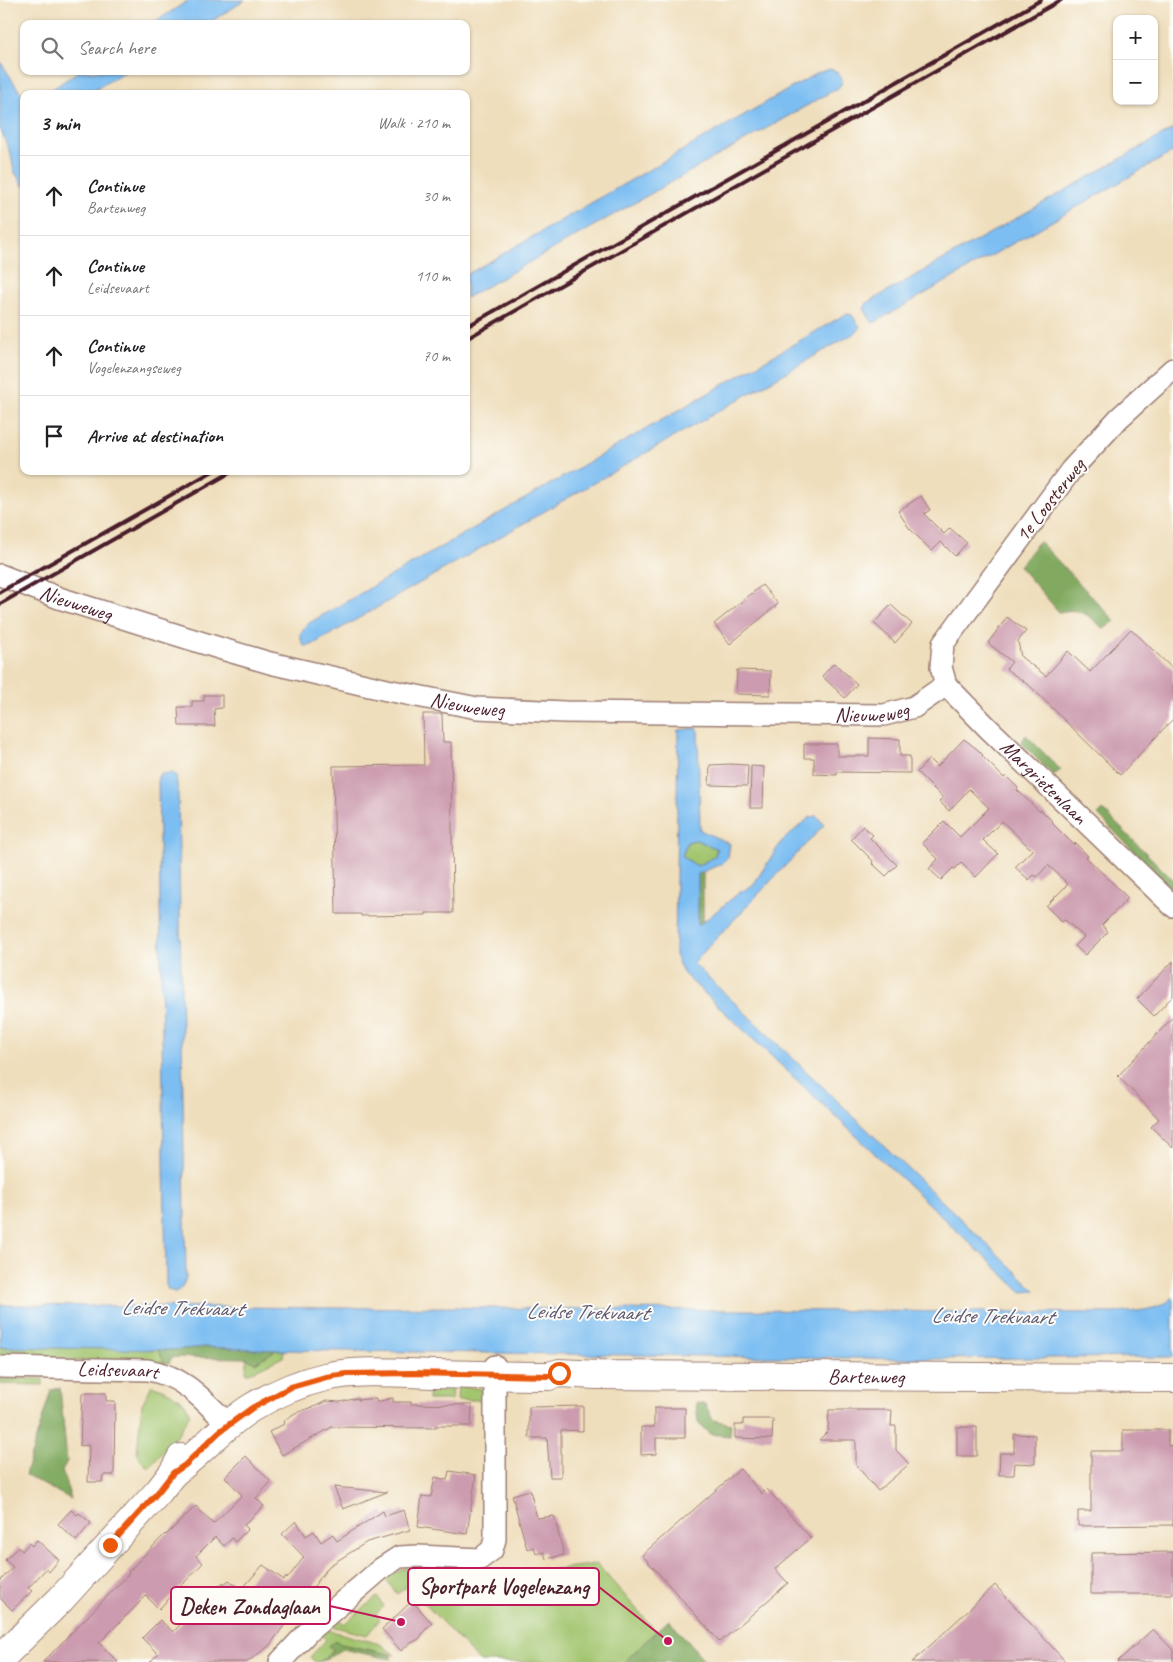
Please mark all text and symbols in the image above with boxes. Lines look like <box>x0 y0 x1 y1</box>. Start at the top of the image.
map controls <box>1113 15 1158 105</box>
button: + <box>1113 15 1158 60</box>
search box <box>20 20 470 75</box>
icon: search <box>38 34 66 62</box>
text: Search here <box>78 36 155 60</box>
button: − <box>1113 60 1158 105</box>
text: 3 min <box>40 110 80 136</box>
text: Walk · 210 m <box>378 113 450 133</box>
text: Continue <box>87 174 144 198</box>
icon: ahead <box>40 182 68 210</box>
text: 30 m <box>423 186 450 206</box>
text: Bartenweg <box>87 198 145 218</box>
text: Continue <box>87 254 144 278</box>
icon: ahead <box>40 262 68 290</box>
text: 110 m <box>416 266 450 286</box>
text: Leidsevaart <box>87 278 149 298</box>
text: Continue <box>87 334 144 358</box>
icon: ahead <box>40 342 68 370</box>
text: 70 m <box>423 346 450 366</box>
text: Vogelenzangseweg <box>87 358 181 378</box>
icon: arrive <box>40 422 68 450</box>
text: Arrive at destination <box>87 424 223 448</box>
street label: 1e Loosterweg <box>1009 452 1092 547</box>
street label: Nieuweweg <box>36 579 117 627</box>
street label: Nieuweweg <box>428 686 506 722</box>
street label: Nieuweweg <box>835 696 913 728</box>
street label: Margrietenlaan <box>995 734 1093 830</box>
water label: Leidse Trekvaart <box>121 1293 248 1323</box>
water label: Leidse Trekvaart <box>526 1297 653 1327</box>
water label: Leidse Trekvaart <box>931 1301 1058 1331</box>
street label: Leidsevaart <box>77 1356 163 1385</box>
route start <box>548 1362 571 1385</box>
street label: Bartenweg <box>828 1363 906 1390</box>
route end <box>99 1534 122 1557</box>
callout: Sportpark Vogelenzang <box>408 1568 599 1605</box>
text: Sportpark Vogelenzang <box>419 1573 591 1601</box>
callout: Deken Zondaglaan <box>171 1587 330 1624</box>
text: Deken Zondaglaan <box>180 1593 321 1621</box>

